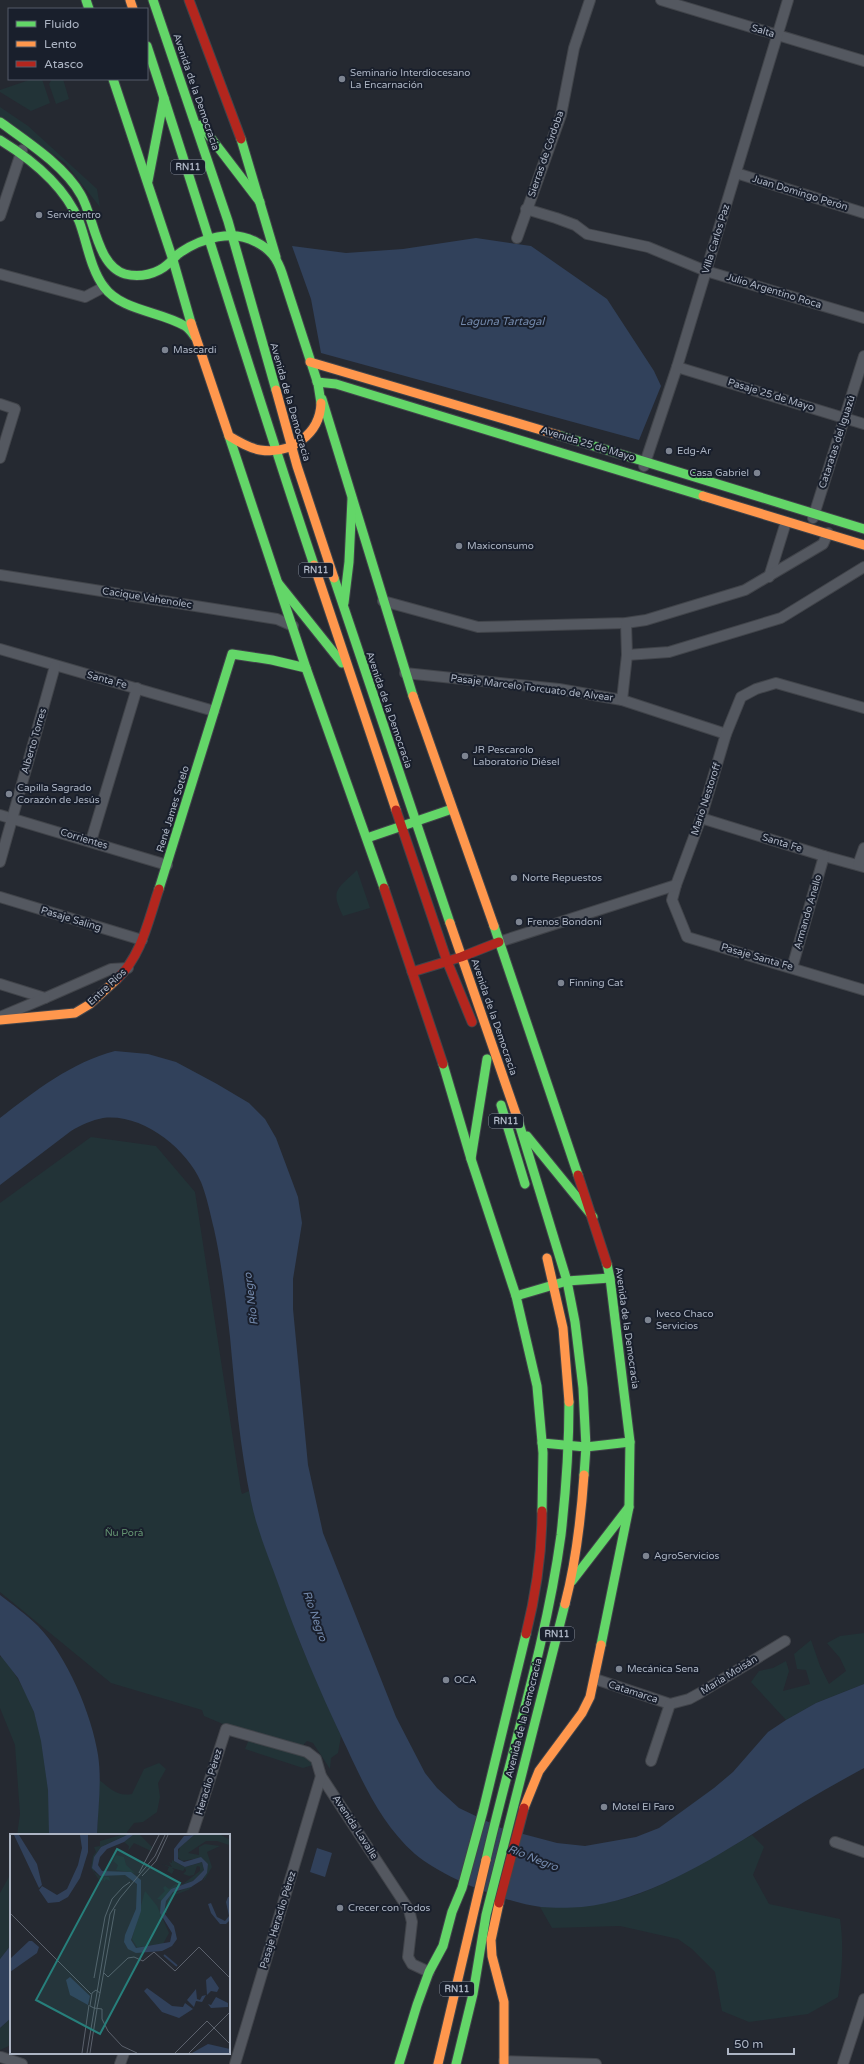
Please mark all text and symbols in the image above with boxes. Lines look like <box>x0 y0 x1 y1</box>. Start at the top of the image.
legend <box>8 8 148 80</box>
text: Fluido <box>44 17 79 31</box>
street label: Salta <box>750 22 776 40</box>
street label: Avenida de la Democracia <box>170 32 222 152</box>
text: Lento <box>44 37 77 51</box>
text: Atasco <box>44 57 83 71</box>
place label: Seminario Interdiocesano La Encarnación <box>350 67 470 91</box>
marker: Seminario Interdiocesano La Encarnación <box>337 74 347 84</box>
street label: Sierras de Córdoba <box>526 109 566 199</box>
road number: RN11 <box>171 160 205 174</box>
street label: Juan Domingo Perón <box>751 173 849 213</box>
street label: Villa Carlos Paz <box>700 203 732 275</box>
place label: Servicentro <box>47 209 101 221</box>
marker: Servicentro <box>34 210 44 220</box>
street label: Julio Argentino Roca <box>725 271 823 311</box>
water label: Laguna Tartagal <box>460 315 545 328</box>
street label: Avenida de la Democracia <box>267 341 313 463</box>
place label: Mascardi <box>173 344 217 356</box>
marker: Mascardi <box>160 345 170 355</box>
street label: Pasaje 25 de Mayo <box>726 376 816 414</box>
street label: Cataratas del Iguazú <box>816 394 858 490</box>
street label: Avenida 25 de Mayo <box>540 424 636 464</box>
place label: Edg-Ar <box>677 445 711 457</box>
marker: Edg-Ar <box>664 446 674 456</box>
place label: Casa Gabriel <box>689 467 749 479</box>
marker: Casa Gabriel <box>752 468 762 478</box>
place label: Maxiconsumo <box>467 540 534 552</box>
marker: Maxiconsumo <box>454 541 464 551</box>
road number: RN11 <box>299 563 333 577</box>
street label: Cacique Vahenolec <box>101 585 193 611</box>
street label: Avenida de la Democracia <box>363 650 415 770</box>
street label: Santa Fe <box>86 669 129 691</box>
street label: Pasaje Marcelo Torcuato de Alvear <box>450 672 614 704</box>
street label: Alberto Torres <box>19 707 49 775</box>
place label: JR Pescarolo Laboratorio Diésel <box>473 744 559 768</box>
marker: JR Pescarolo Laboratorio Diésel <box>460 751 470 761</box>
street label: Mario Nestoroff <box>689 761 724 837</box>
street label: René James Sotelo <box>154 764 192 854</box>
place label: Capilla Sagrado Corazón de Jesús <box>17 782 100 806</box>
marker: Capilla Sagrado Corazón de Jesús <box>4 789 14 799</box>
street label: Corrientes <box>59 826 109 852</box>
street label: Santa Fe <box>761 831 804 855</box>
place label: Norte Repuestos <box>522 872 602 884</box>
marker: Norte Repuestos <box>509 873 519 883</box>
street label: Armando Anello <box>792 873 824 951</box>
street label: Pasaje Saling <box>39 904 103 934</box>
place label: Frenos Bondoni <box>527 916 602 928</box>
marker: Frenos Bondoni <box>514 917 524 927</box>
street label: Pasaje Santa Fe <box>720 941 795 973</box>
street label: Avenida de la Democracia <box>468 957 520 1077</box>
street label: Entre Ríos <box>85 966 129 1008</box>
place label: Finning Cat <box>569 977 624 989</box>
marker: Finning Cat <box>556 978 566 988</box>
road number: RN11 <box>489 1114 523 1128</box>
street label: Avenida de la Democracia <box>613 1266 641 1390</box>
water label: Río Negro <box>241 1271 261 1326</box>
place label: Iveco Chaco Servicios <box>656 1308 714 1332</box>
marker: Iveco Chaco Servicios <box>643 1315 653 1325</box>
park label: Ñu Porá <box>105 1527 143 1539</box>
place label: AgroServicios <box>654 1550 720 1562</box>
marker: AgroServicios <box>641 1551 651 1561</box>
water label: Río Negro <box>300 1589 330 1644</box>
road number: RN11 <box>540 1627 574 1641</box>
street label: María Moisán <box>699 1653 759 1697</box>
street label: Avenida de la Democracia <box>503 1657 545 1779</box>
place label: Mecánica Sena <box>627 1663 699 1675</box>
marker: Mecánica Sena <box>614 1664 624 1674</box>
place label: OCA <box>454 1674 477 1686</box>
marker: OCA <box>441 1675 451 1685</box>
street label: Catamarca <box>607 1678 659 1706</box>
street label: Heraclio Pérez <box>193 1748 225 1816</box>
street label: Avenida Lavalle <box>330 1793 380 1862</box>
place label: Motel El Faro <box>612 1801 674 1813</box>
marker: Motel El Faro <box>599 1802 609 1812</box>
inset map <box>10 1834 230 2054</box>
water label: Río Negro <box>506 1842 561 1874</box>
street label: Pasaje Heraclio Pérez <box>257 1870 299 1970</box>
place label: Crecer con Todos <box>348 1902 431 1914</box>
marker: Crecer con Todos <box>335 1903 345 1913</box>
road number: RN11 <box>440 1982 474 1996</box>
scale bar <box>728 2030 794 2056</box>
text: 50 m <box>734 2037 763 2051</box>

